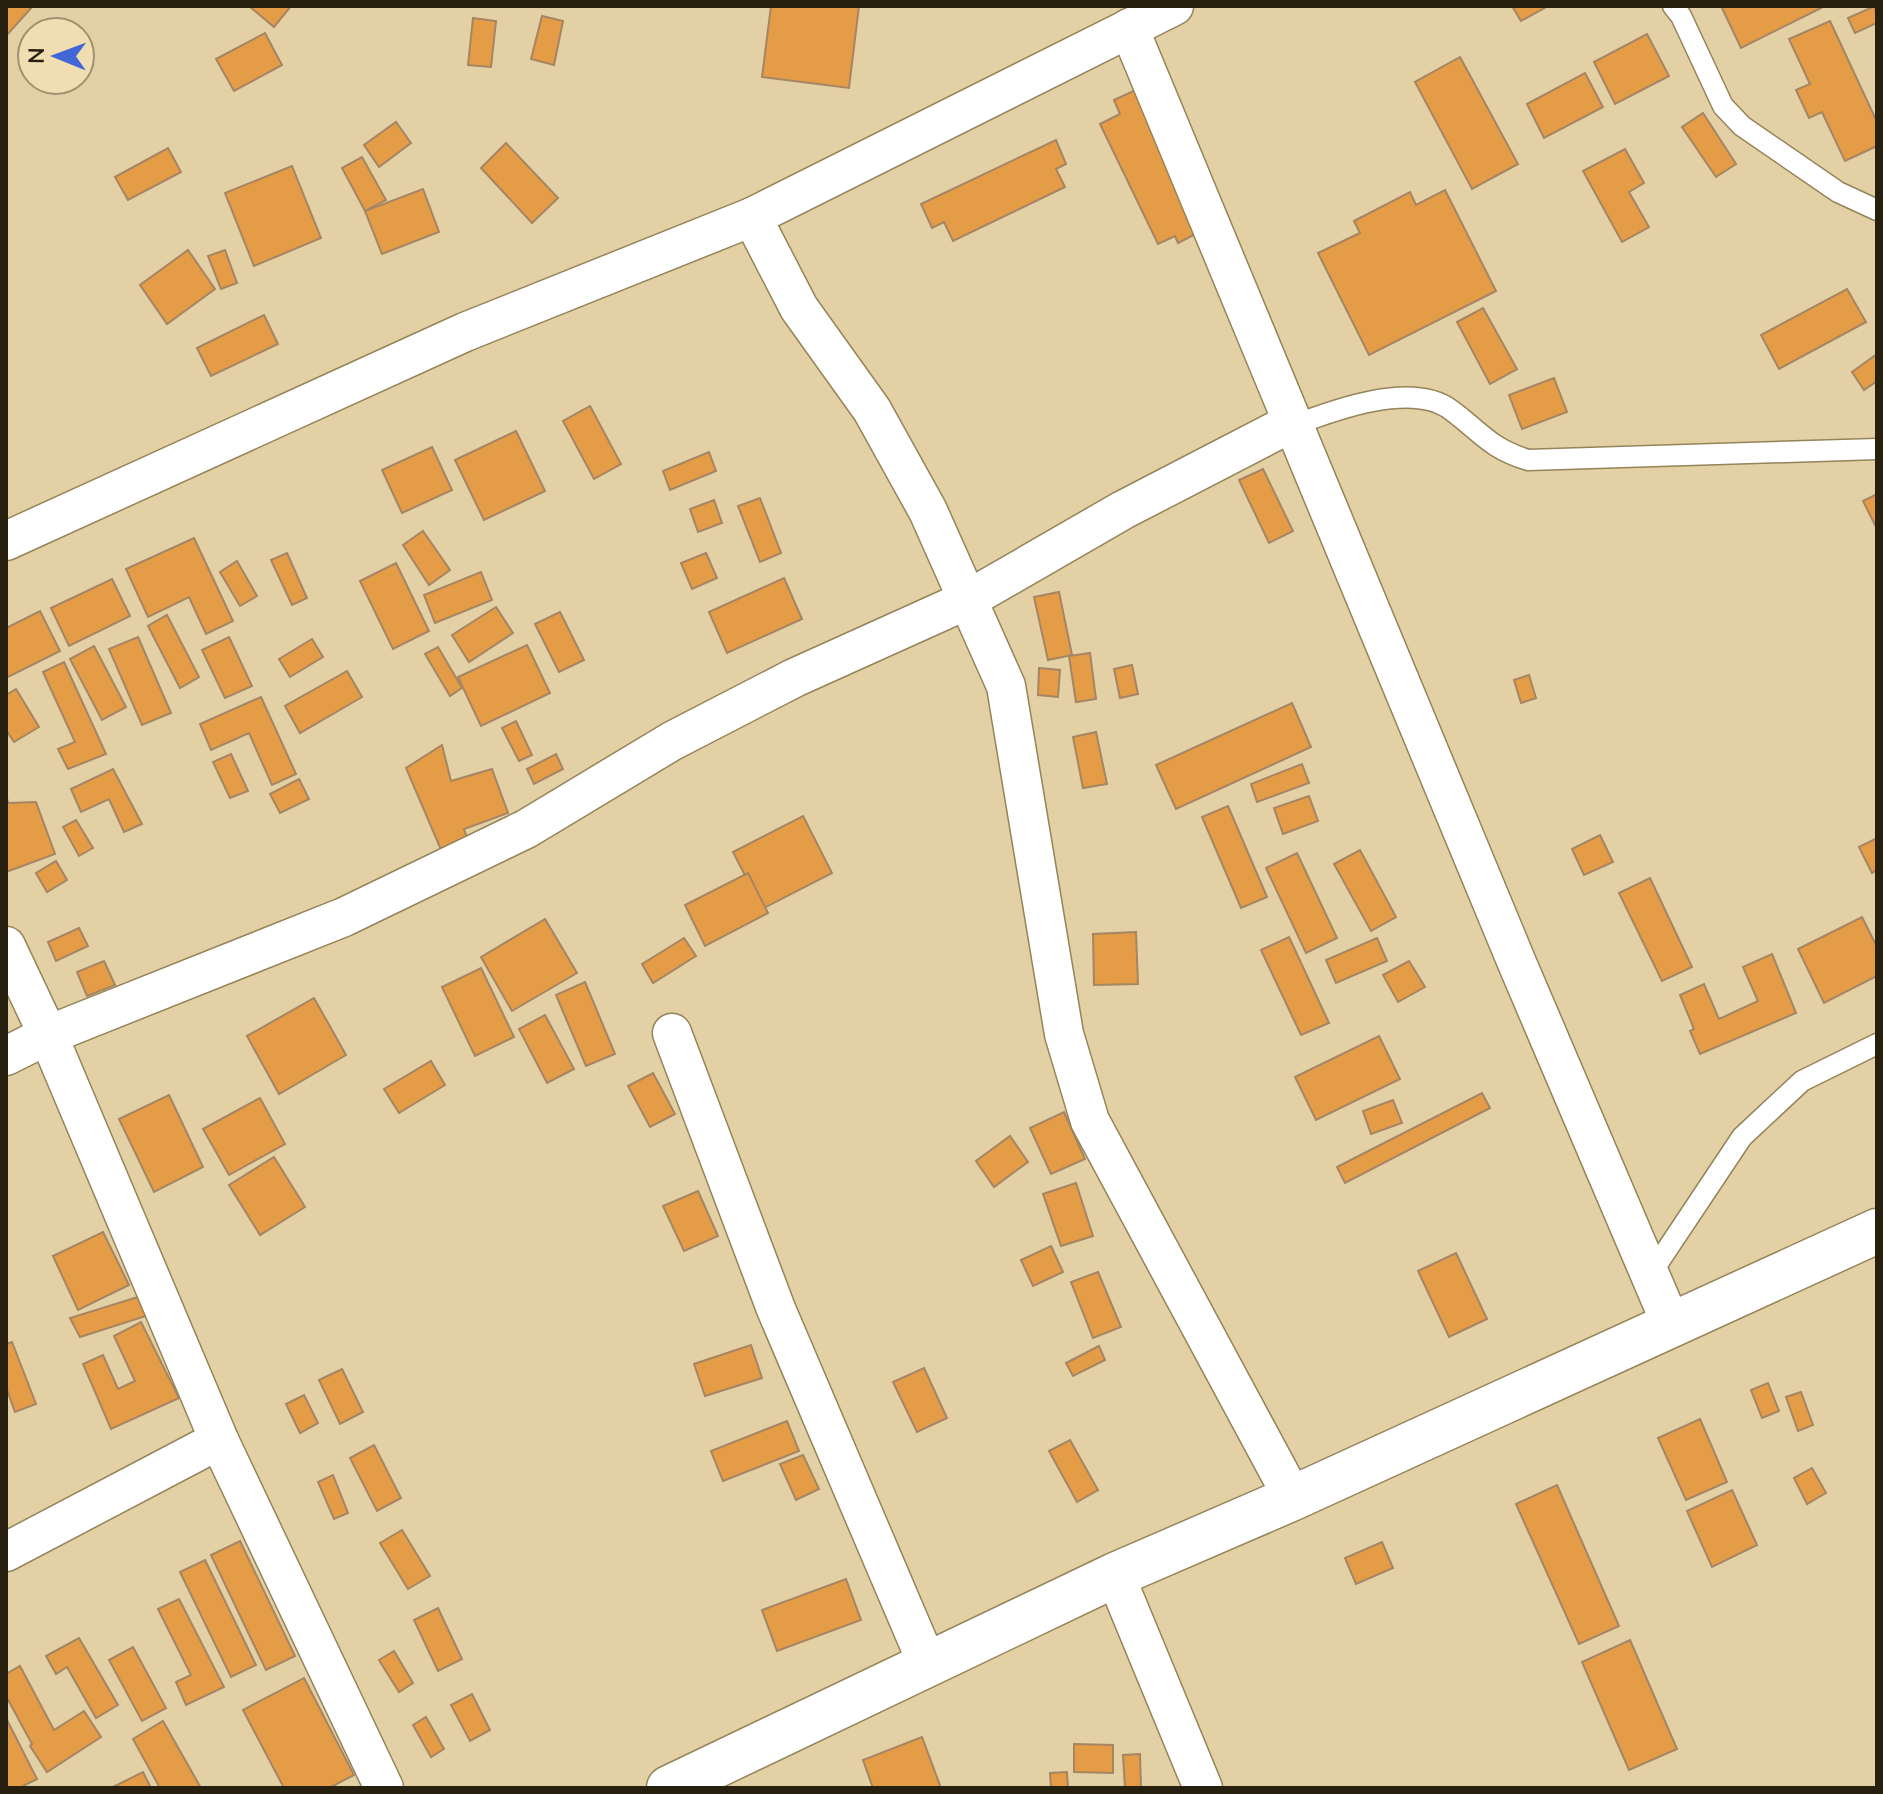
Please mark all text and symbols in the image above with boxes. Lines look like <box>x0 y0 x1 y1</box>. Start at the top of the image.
north arrow <box>16 16 96 96</box>
text: N <box>22 47 52 64</box>

